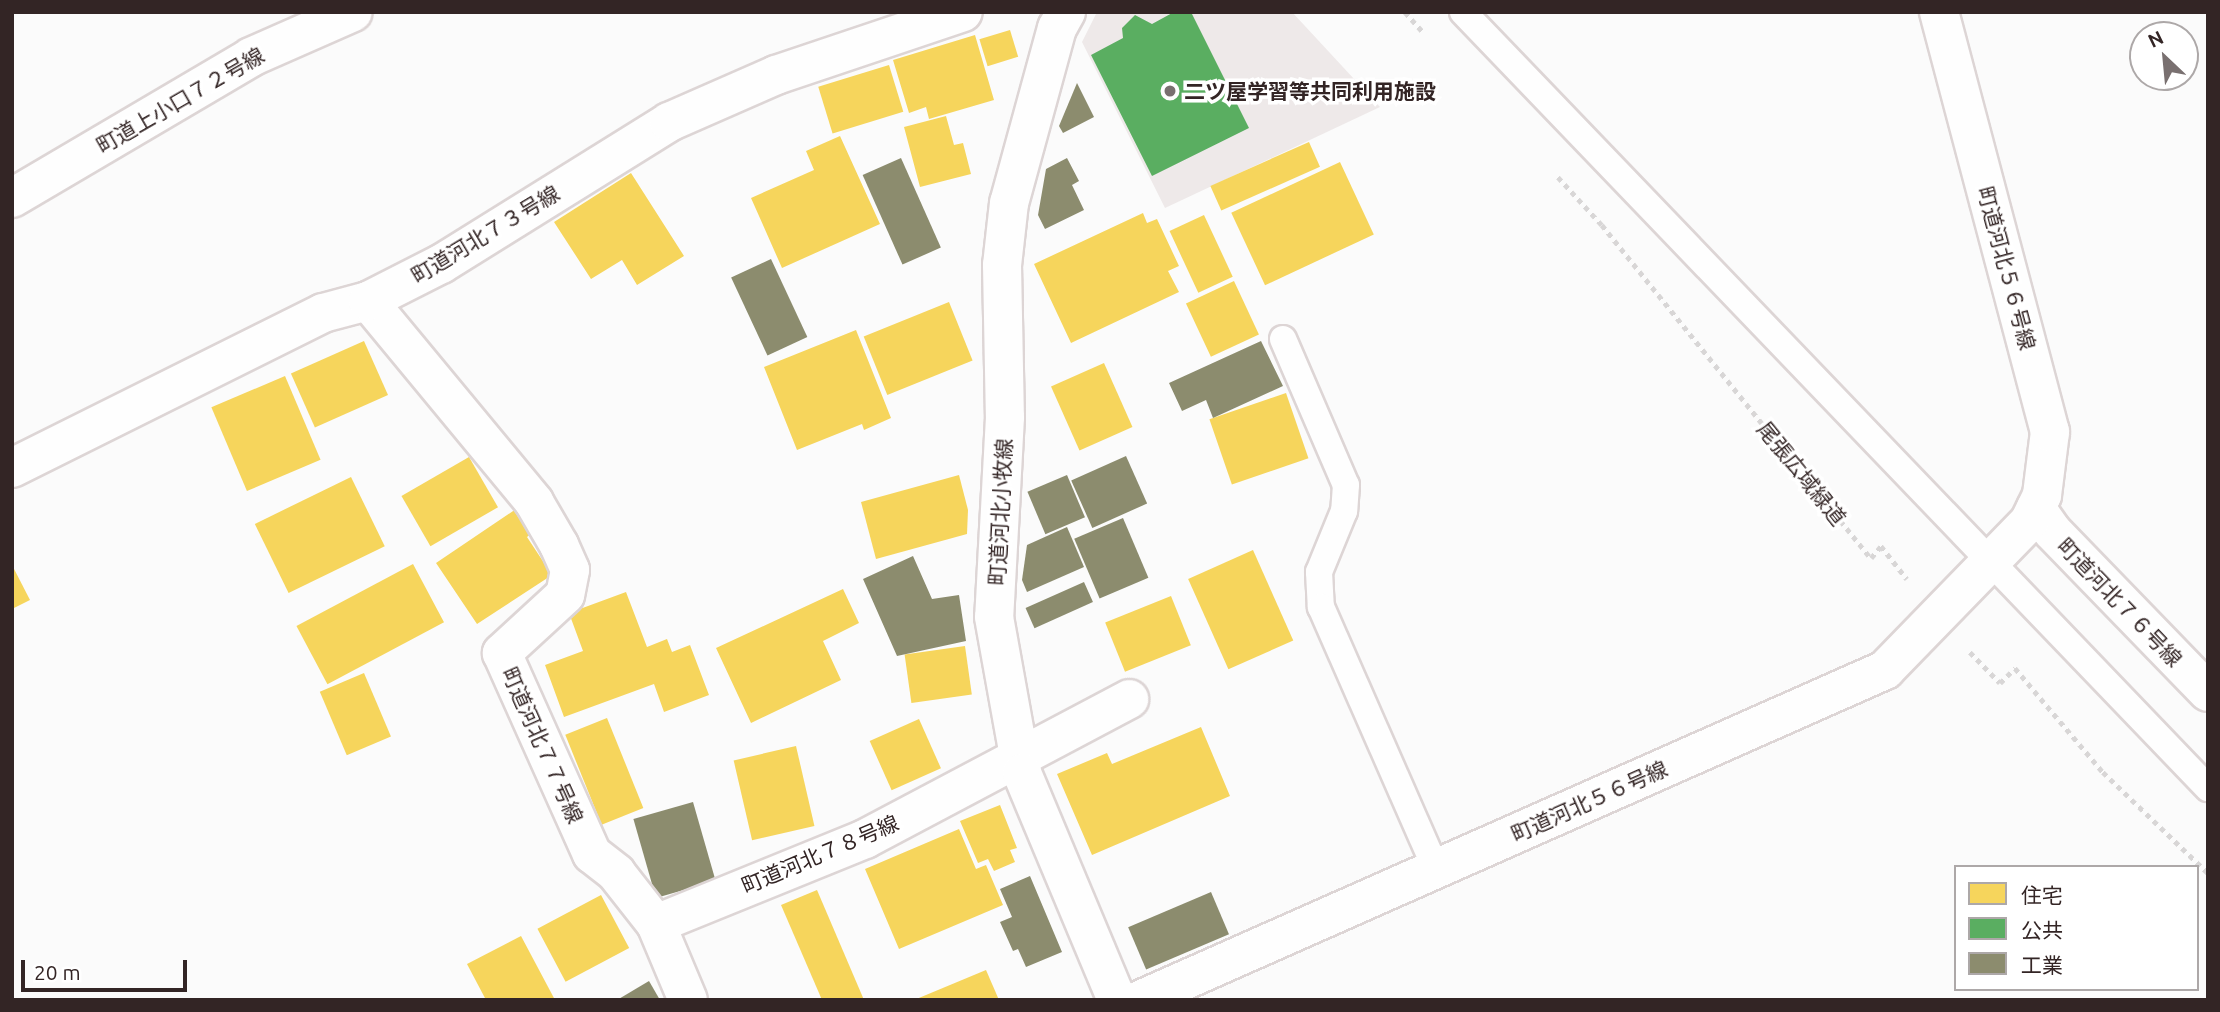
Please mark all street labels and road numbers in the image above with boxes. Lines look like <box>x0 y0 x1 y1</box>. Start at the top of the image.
street label: 町道上小口７２号線 <box>92 42 268 158</box>
street label: 町道河北７３号線 <box>407 180 563 288</box>
street label: 町道河北５６号線 <box>1973 184 2041 352</box>
street label: 尾張広域緑道 <box>1753 416 1851 530</box>
street label: 町道河北小牧線 <box>984 438 1016 586</box>
street label: 町道河北７６号線 <box>2053 533 2187 671</box>
street label: 町道河北７７号線 <box>497 663 589 827</box>
street label: 町道河北５６号線 <box>1507 755 1671 847</box>
street label: 町道河北７８号線 <box>738 810 902 898</box>

